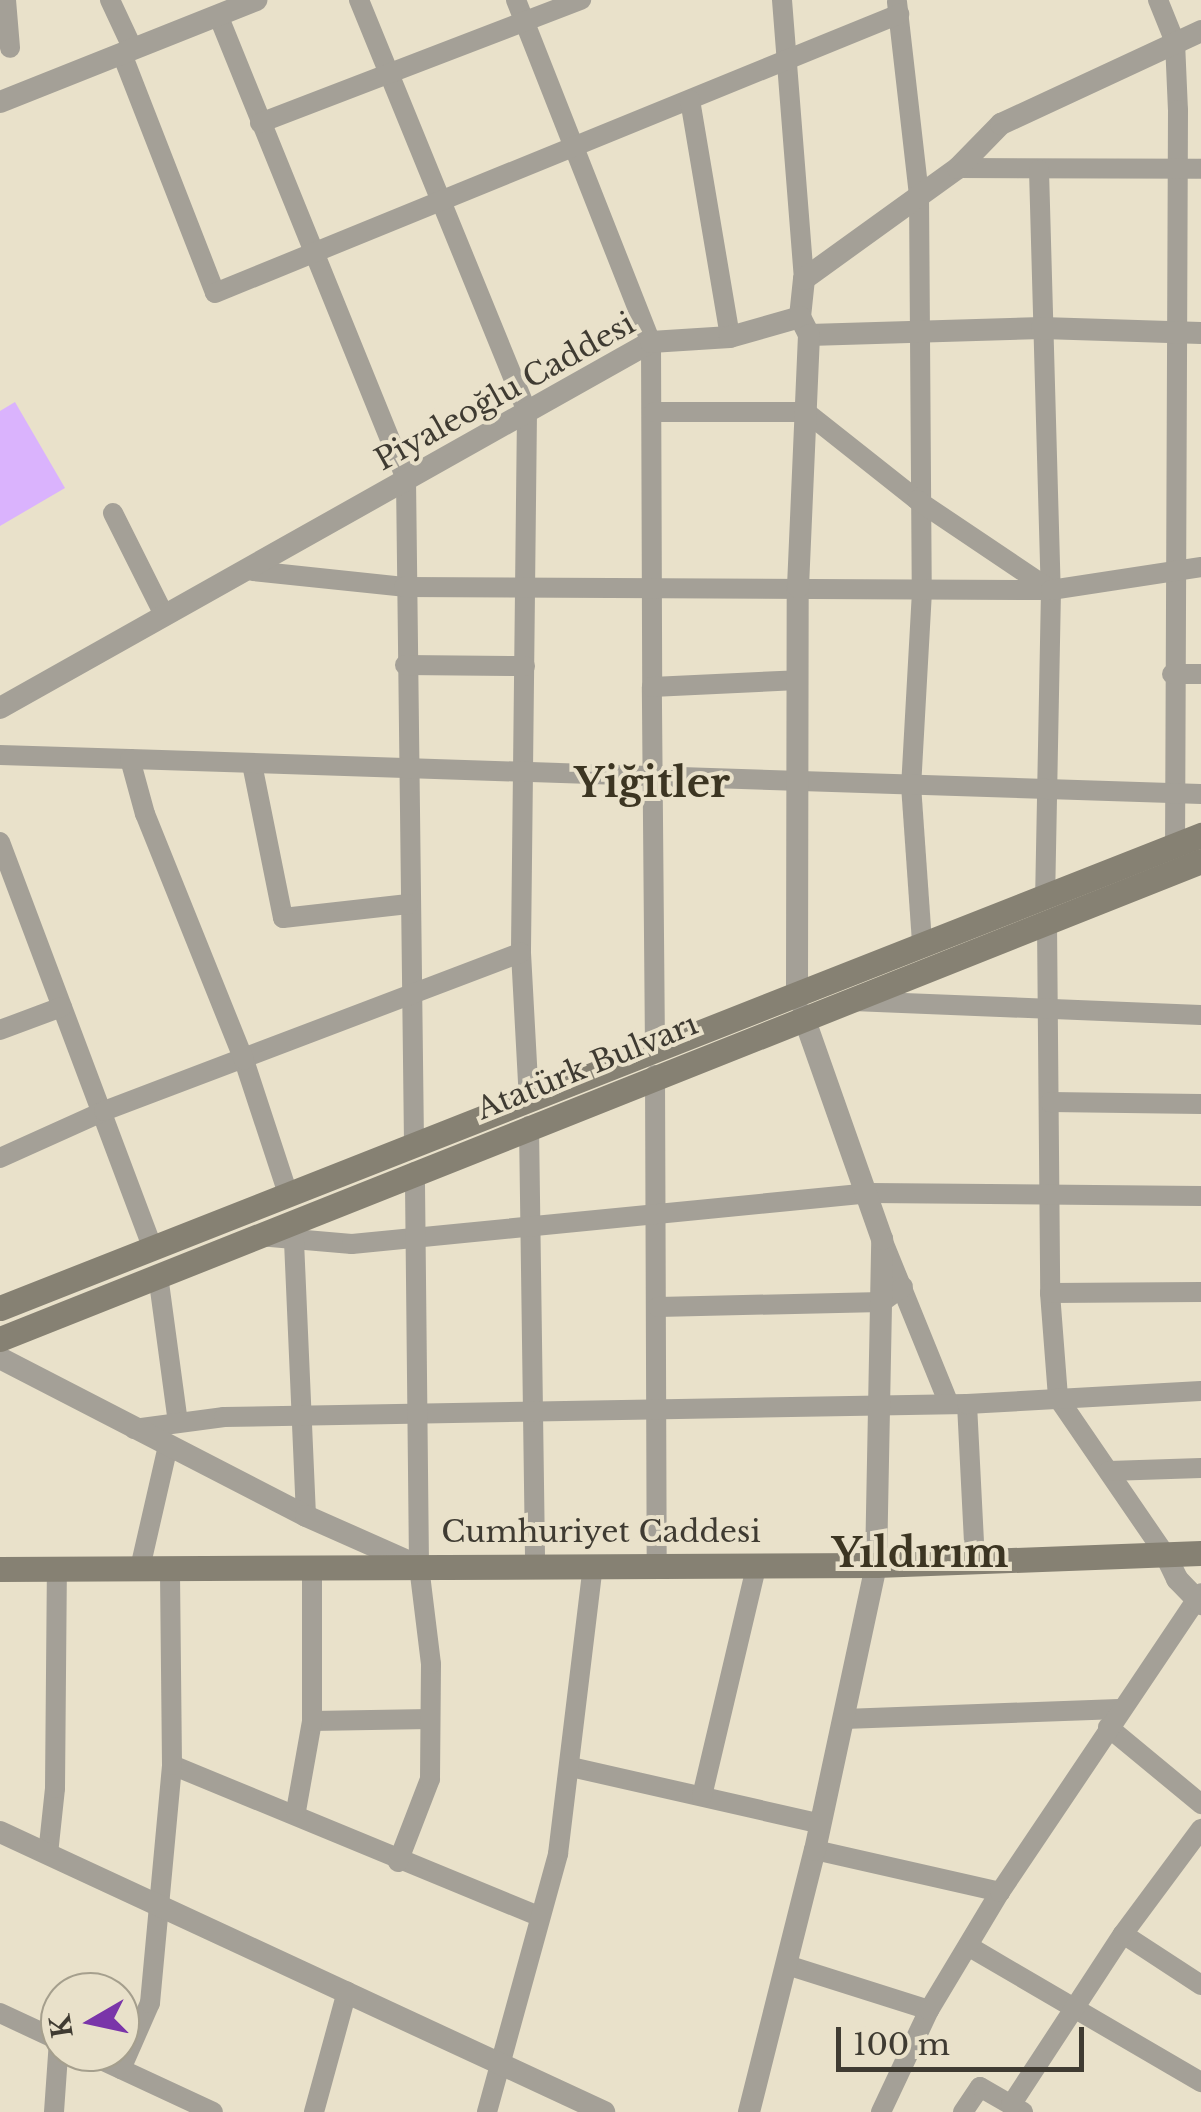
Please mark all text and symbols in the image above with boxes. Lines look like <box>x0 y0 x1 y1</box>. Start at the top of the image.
street label: Piyaleoğlu Caddesi <box>369 306 641 478</box>
district label: Yiğitler <box>574 759 730 807</box>
street label: Atatürk Bulvarı <box>471 1006 703 1128</box>
street label: Cumhuriyet Caddesi <box>441 1514 761 1550</box>
district label: Yıldırım <box>831 1529 1009 1577</box>
north arrow <box>40 1972 140 2072</box>
scale bar <box>841 2007 1088 2069</box>
text: K <box>43 2012 81 2041</box>
text: 100 m <box>853 2026 950 2063</box>

